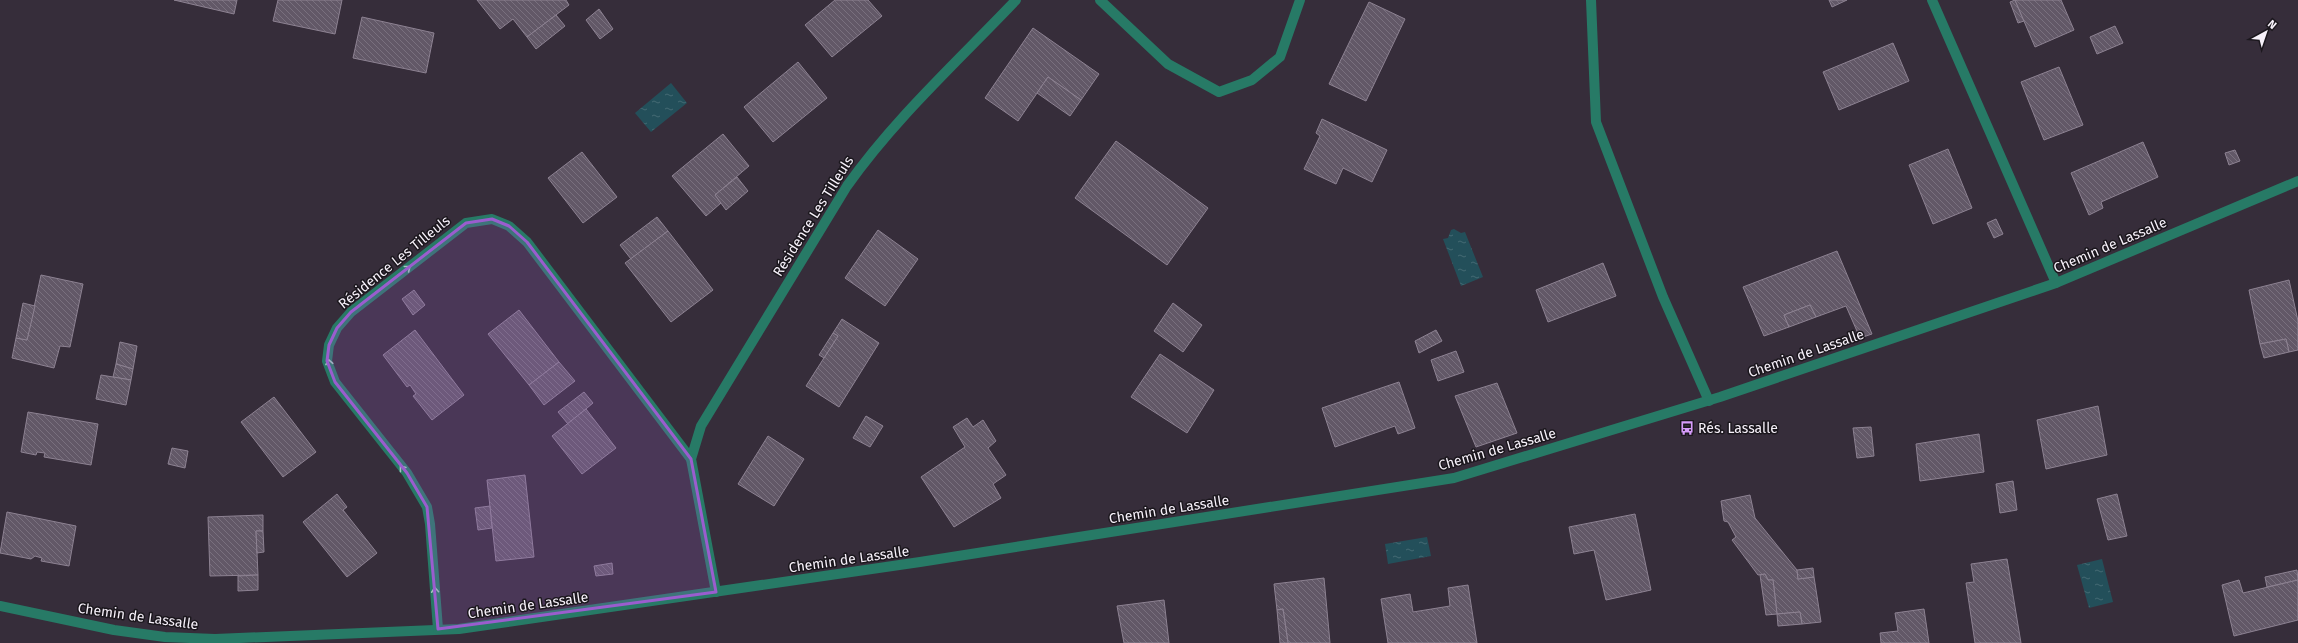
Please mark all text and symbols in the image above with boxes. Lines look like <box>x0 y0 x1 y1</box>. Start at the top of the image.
north arrow <box>2246 12 2286 52</box>
text: N <box>2265 17 2279 32</box>
street label: Résidence Les Tilleuls <box>769 153 858 280</box>
street label: Résidence Les Tilleuls <box>335 212 454 313</box>
street label: Chemin de Lassalle <box>2051 214 2169 277</box>
one-way arrow <box>404 266 411 273</box>
street label: Chemin de Lassalle <box>1746 326 1866 381</box>
one-way arrow <box>325 359 334 366</box>
bus stop icon: Rés. Lassalle <box>1679 420 1695 436</box>
place label: Rés. Lassalle <box>1698 420 1778 437</box>
street label: Chemin de Lassalle <box>1436 425 1558 474</box>
one-way arrow <box>400 466 407 473</box>
street label: Chemin de Lassalle <box>1108 492 1230 527</box>
street label: Chemin de Lassalle <box>788 543 910 576</box>
one-way arrow <box>431 587 440 593</box>
street label: Chemin de Lassalle <box>467 589 589 622</box>
street label: Chemin de Lassalle <box>77 600 199 633</box>

